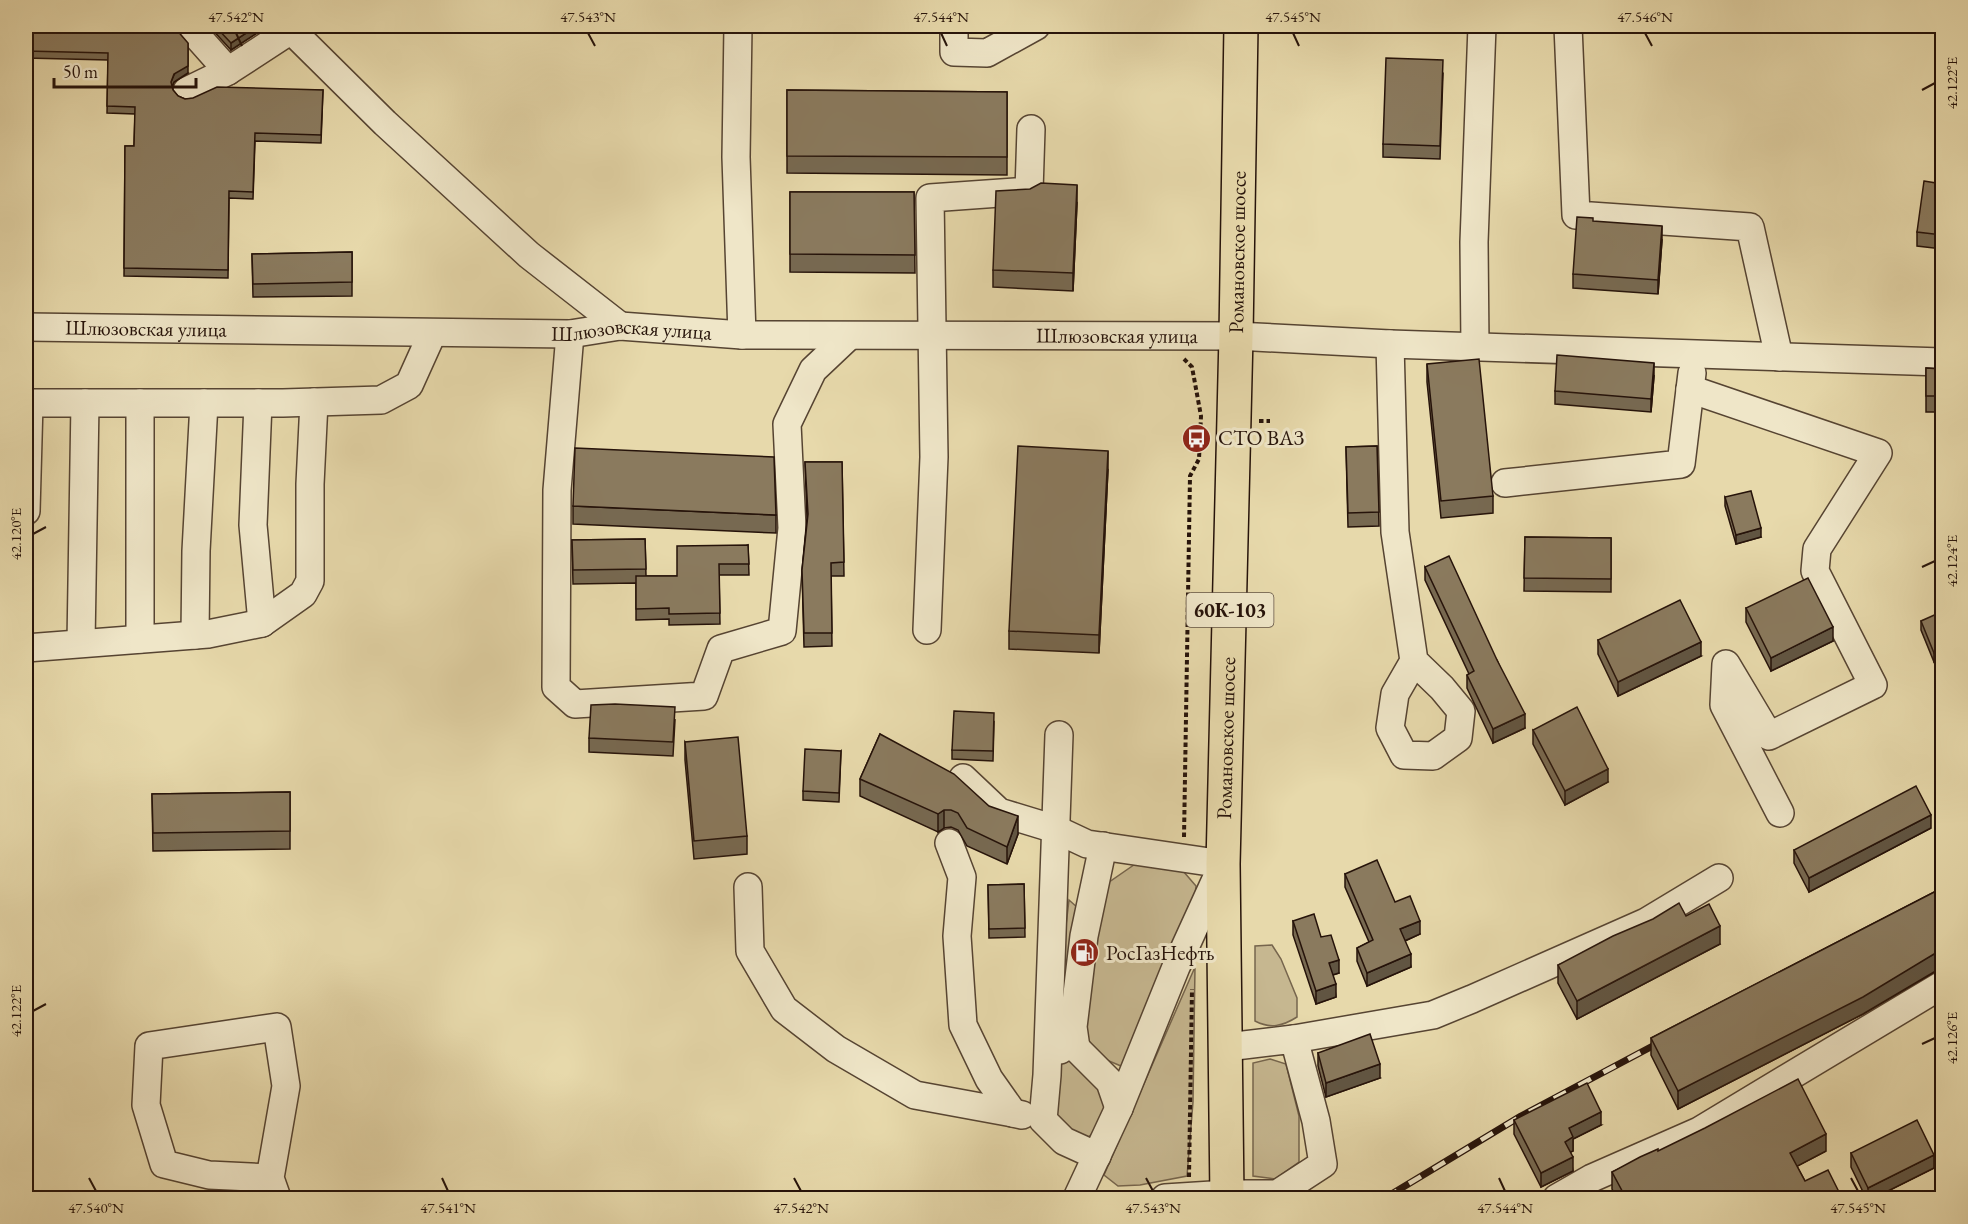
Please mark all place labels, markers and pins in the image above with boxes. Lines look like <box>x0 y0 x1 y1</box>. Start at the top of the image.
bus stop icon: СТО ВАЗ <box>1181 422 1213 454</box>
place label: СТО ВАЗ <box>1218 424 1304 451</box>
fuel station icon: РосГазНефть <box>1069 937 1101 969</box>
place label: РосГазНефть <box>1106 939 1215 966</box>

